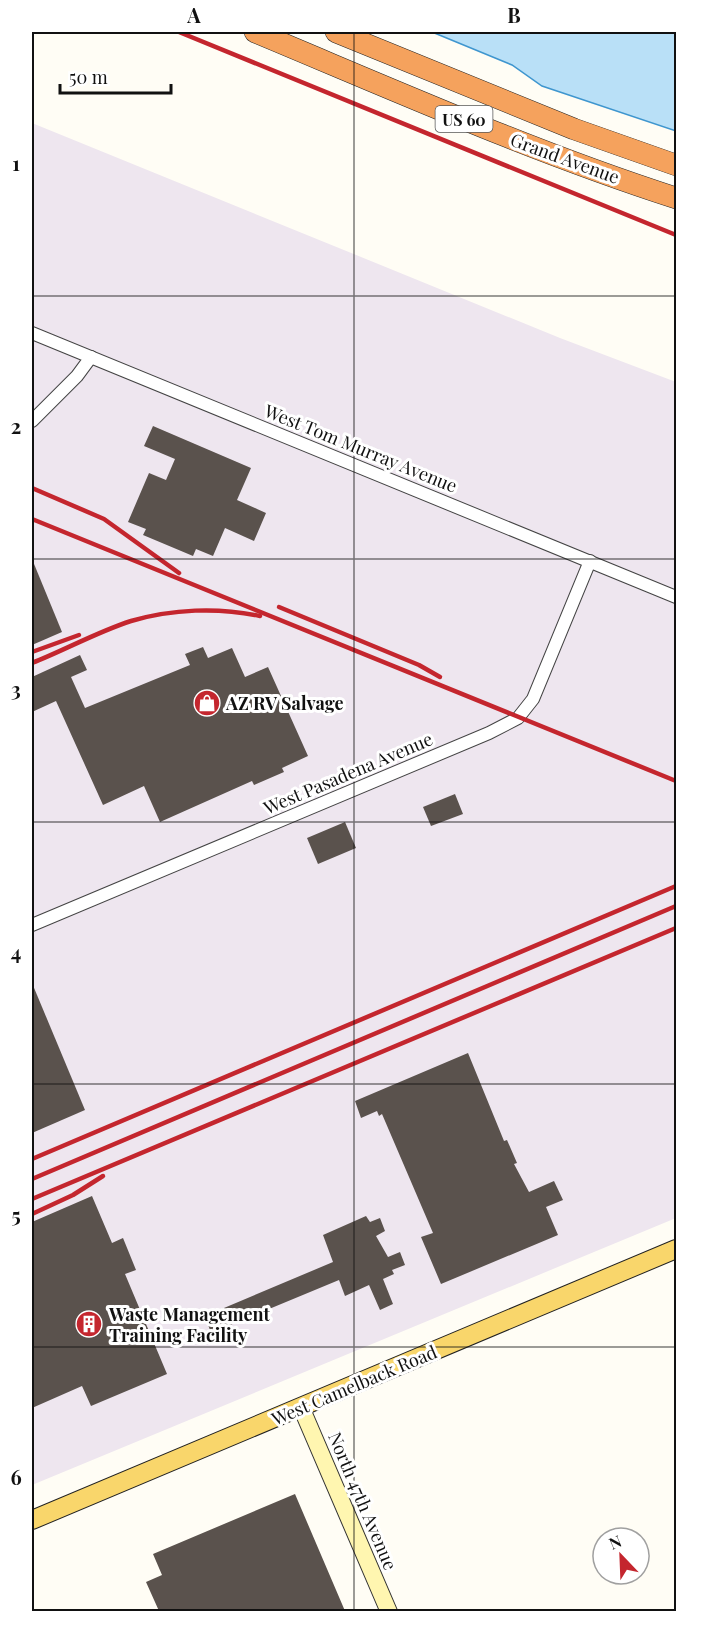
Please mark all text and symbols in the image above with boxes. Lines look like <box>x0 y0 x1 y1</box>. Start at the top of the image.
text: A <box>186 1 201 28</box>
text: B <box>507 1 521 28</box>
scale bar <box>60 57 171 95</box>
text: 50 m <box>69 65 108 89</box>
road number: US 60 <box>436 106 492 132</box>
street label: Grand Avenue <box>507 127 623 189</box>
text: 1 <box>12 149 20 176</box>
street label: West Tom Murray Avenue <box>260 398 461 498</box>
text: 2 <box>11 412 21 439</box>
text: 3 <box>11 675 21 702</box>
shop icon: AZ RV Salvage <box>192 688 222 718</box>
place label: AZ RV Salvage <box>225 691 344 715</box>
street label: West Pasadena Avenue <box>259 727 436 820</box>
text: 4 <box>11 938 21 965</box>
text: 5 <box>11 1201 21 1228</box>
place label: Waste Management Training Facility <box>108 1302 271 1347</box>
building icon: Waste Management Training Facility <box>74 1309 104 1339</box>
street label: West Camelback Road <box>267 1339 441 1431</box>
street label: North 47th Avenue <box>323 1428 403 1574</box>
text: 6 <box>10 1463 22 1490</box>
north arrow <box>591 1526 651 1586</box>
text: N <box>606 1530 625 1554</box>

